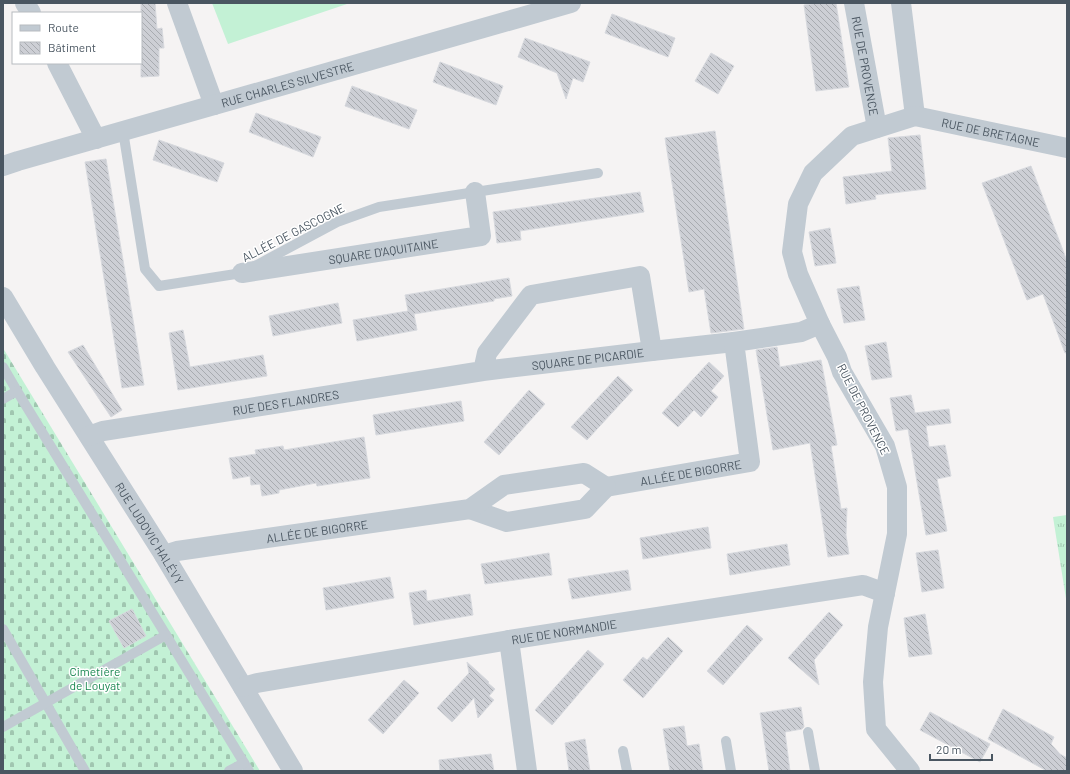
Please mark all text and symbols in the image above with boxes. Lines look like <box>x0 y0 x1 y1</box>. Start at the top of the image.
legend <box>12 12 142 64</box>
street label: RUE DE PROVENCE <box>850 15 882 117</box>
text: Route <box>48 20 79 34</box>
text: Bâtiment <box>48 40 96 54</box>
street label: RUE CHARLES SILVESTRE <box>220 58 355 110</box>
street label: RUE DE BRETAGNE <box>940 115 1041 149</box>
street label: ALLÉE DE GASCOGNE <box>239 200 347 264</box>
street label: SQUARE D'AQUITAINE <box>327 236 439 267</box>
street label: SQUARE DE PICARDIE <box>531 345 645 372</box>
street label: RUE DE PROVENCE <box>835 361 893 457</box>
street label: RUE DES FLANDRES <box>232 387 340 417</box>
street label: ALLÉE DE BIGORRE <box>639 457 742 488</box>
street label: RUE LUDOVIC HALÉVY <box>113 480 187 587</box>
street label: ALLÉE DE BIGORRE <box>265 517 369 545</box>
street label: RUE DE NORMANDIE <box>510 616 618 647</box>
park label: Cimetière de Louyat <box>69 664 121 692</box>
scale bar <box>930 736 992 762</box>
text: 20 m <box>936 742 962 756</box>

